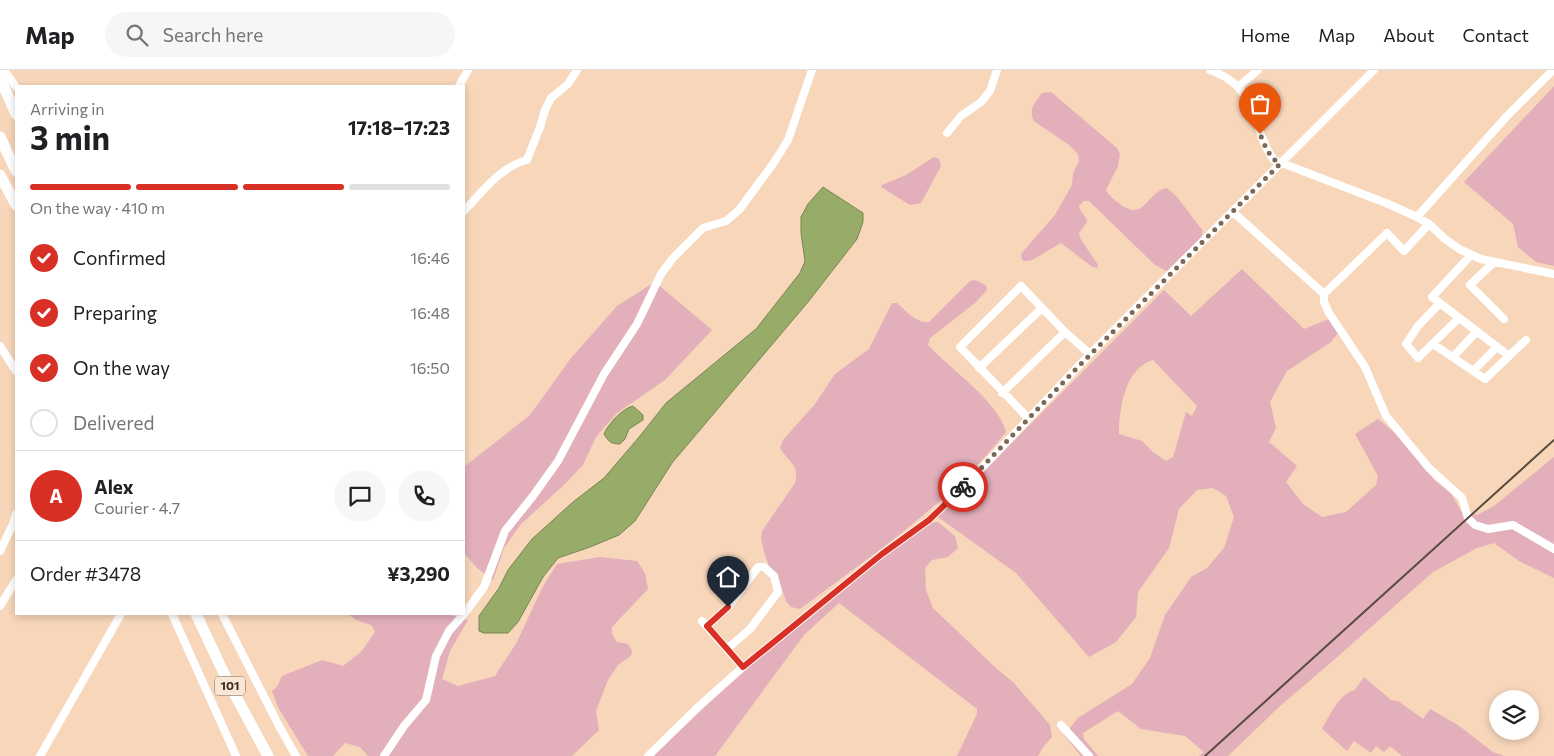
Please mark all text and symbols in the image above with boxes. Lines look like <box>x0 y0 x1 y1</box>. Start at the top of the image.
search box <box>105 12 455 57</box>
text: Map <box>25 20 75 49</box>
icon: search <box>123 21 151 49</box>
text: Search here <box>163 23 263 46</box>
text: Home <box>1241 24 1290 46</box>
text: Map <box>1318 24 1355 46</box>
text: About <box>1383 24 1435 46</box>
text: Contact <box>1463 24 1529 46</box>
pin <box>1239 83 1281 134</box>
icon: bag <box>1246 90 1274 118</box>
text: Arriving in <box>30 99 104 118</box>
text: 17:18–17:23 <box>348 116 450 139</box>
text: 3 min <box>30 117 110 157</box>
text: On the way · 410 m <box>30 198 165 217</box>
icon: check <box>30 244 58 272</box>
text: Confirmed <box>73 246 166 269</box>
text: 16:46 <box>410 248 450 267</box>
icon: check <box>30 299 58 327</box>
text: Preparing <box>73 301 157 324</box>
text: 16:48 <box>410 303 450 322</box>
icon: check <box>30 354 58 382</box>
text: On the way <box>73 356 170 379</box>
text: 16:50 <box>410 358 450 377</box>
text: Delivered <box>73 411 154 434</box>
courier <box>938 462 988 512</box>
button: chat <box>334 470 386 522</box>
button: phone <box>398 470 450 522</box>
icon: bike <box>949 473 977 501</box>
text: Alex <box>94 475 134 498</box>
text: A <box>49 484 63 507</box>
text: Courier · 4.7 <box>94 498 180 517</box>
pin <box>707 556 749 607</box>
text: Order #3478 <box>30 562 141 585</box>
text: ¥3,290 <box>387 562 450 585</box>
icon: home <box>714 563 742 591</box>
road number: 101 <box>215 676 245 696</box>
map controls <box>1489 690 1539 740</box>
button: layers <box>1489 690 1539 740</box>

